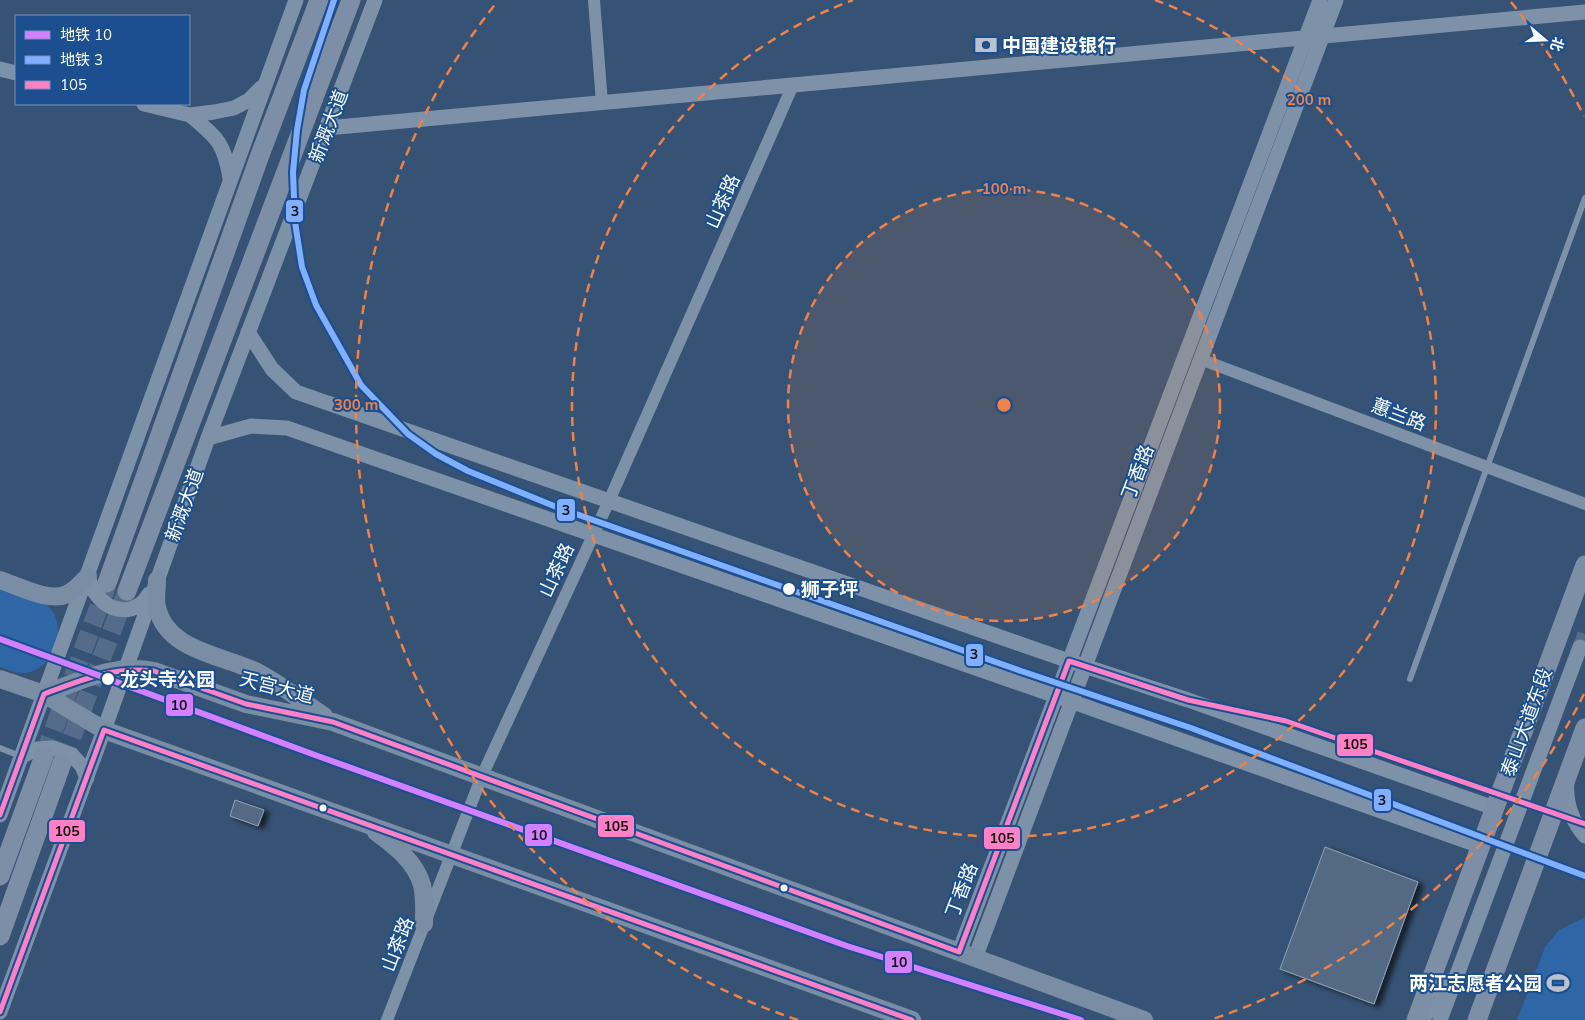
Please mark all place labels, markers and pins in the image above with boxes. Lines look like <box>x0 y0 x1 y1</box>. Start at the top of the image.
bank icon: 中国建设银行 <box>973 32 999 58</box>
place label: 中国建设银行 <box>1002 33 1116 57</box>
centre of rings <box>995 396 1013 414</box>
place label: 狮子坪 <box>801 577 858 601</box>
marker: 狮子坪 <box>781 581 797 597</box>
place label: 龙头寺公园 <box>120 667 215 691</box>
marker: 龙头寺公园 <box>100 671 116 687</box>
unlabelled marker <box>318 803 328 813</box>
unlabelled marker <box>779 883 789 893</box>
sports icon: 两江志愿者公园 <box>1545 970 1571 996</box>
place label: 两江志愿者公园 <box>1409 971 1542 995</box>

